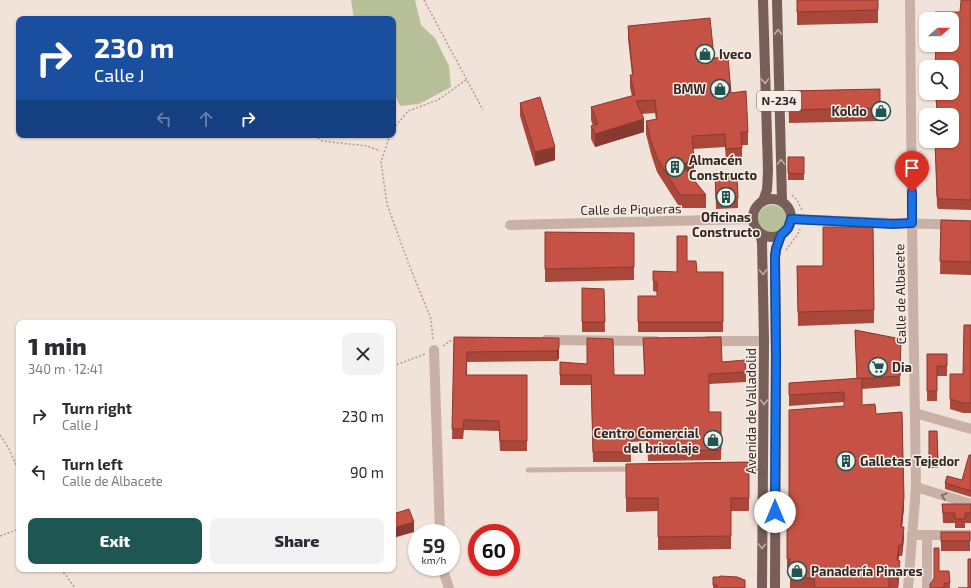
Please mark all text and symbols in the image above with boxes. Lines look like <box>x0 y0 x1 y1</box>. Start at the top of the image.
north arrow <box>919 12 959 52</box>
map controls <box>919 12 959 148</box>
one-way arrow <box>774 29 782 35</box>
text: 230 m <box>94 30 175 64</box>
icon: right <box>28 32 80 84</box>
shop icon: Iveco <box>694 43 716 65</box>
place label: Iveco <box>719 46 752 62</box>
button: search <box>919 60 959 100</box>
text: Calle J <box>94 64 144 86</box>
shop icon: BMW <box>709 78 731 100</box>
one-way arrow <box>761 78 769 84</box>
place label: BMW <box>673 81 706 97</box>
road number: N-234 <box>757 91 801 111</box>
shop icon: Koldo <box>870 100 892 122</box>
place label: Koldo <box>832 103 867 119</box>
icon: left <box>153 108 175 130</box>
icon: ahead <box>195 108 217 130</box>
icon: right <box>237 108 259 130</box>
button: layers <box>919 108 959 148</box>
pin <box>895 151 929 192</box>
place label: Almacén Constructo <box>689 152 758 183</box>
building icon: Almacén Constructo <box>664 156 686 178</box>
icon: arrive <box>901 157 923 179</box>
one-way arrow <box>777 159 785 165</box>
building icon: Oficinas Constructo <box>715 186 737 208</box>
street label: Calle de Piqueras <box>580 200 682 218</box>
place label: Oficinas Constructo <box>692 209 760 240</box>
street label: Calle de Albacete <box>891 243 909 345</box>
one-way arrow <box>759 269 767 275</box>
text: 1 min <box>28 331 87 360</box>
button: close <box>342 333 384 375</box>
street label: Avenida de Valladolid <box>743 348 759 474</box>
supermarket icon: Dia <box>867 356 889 378</box>
place label: Dia <box>892 359 912 375</box>
text: 340 m · 12:41 <box>28 361 103 377</box>
text: Turn right <box>62 399 132 417</box>
one-way arrow <box>760 399 768 405</box>
icon: right <box>28 405 50 427</box>
text: 230 m <box>342 407 384 425</box>
text: Calle J <box>62 417 98 433</box>
place label: Centro Comercial del bricolaje <box>594 425 700 456</box>
shop icon: Centro Comercial del bricolaje <box>702 429 724 451</box>
building icon: Galletas Tejedor <box>835 450 857 472</box>
place label: Galletas Tejedor <box>860 453 960 469</box>
text: Turn left <box>62 455 123 473</box>
icon: left <box>28 461 50 483</box>
text: 90 m <box>350 463 384 481</box>
text: Calle de Albacete <box>62 473 163 489</box>
position arrow <box>754 491 796 533</box>
one-way arrow <box>940 492 947 501</box>
button: Exit <box>28 518 202 564</box>
button: Share <box>210 518 384 564</box>
speed limit sign: 60 <box>468 524 520 576</box>
text: 59 <box>423 533 445 557</box>
one-way arrow <box>758 543 766 549</box>
text: km/h <box>422 554 446 566</box>
shop icon: Panadería Pinares <box>786 560 808 582</box>
place label: Panadería Pinares <box>811 563 923 579</box>

